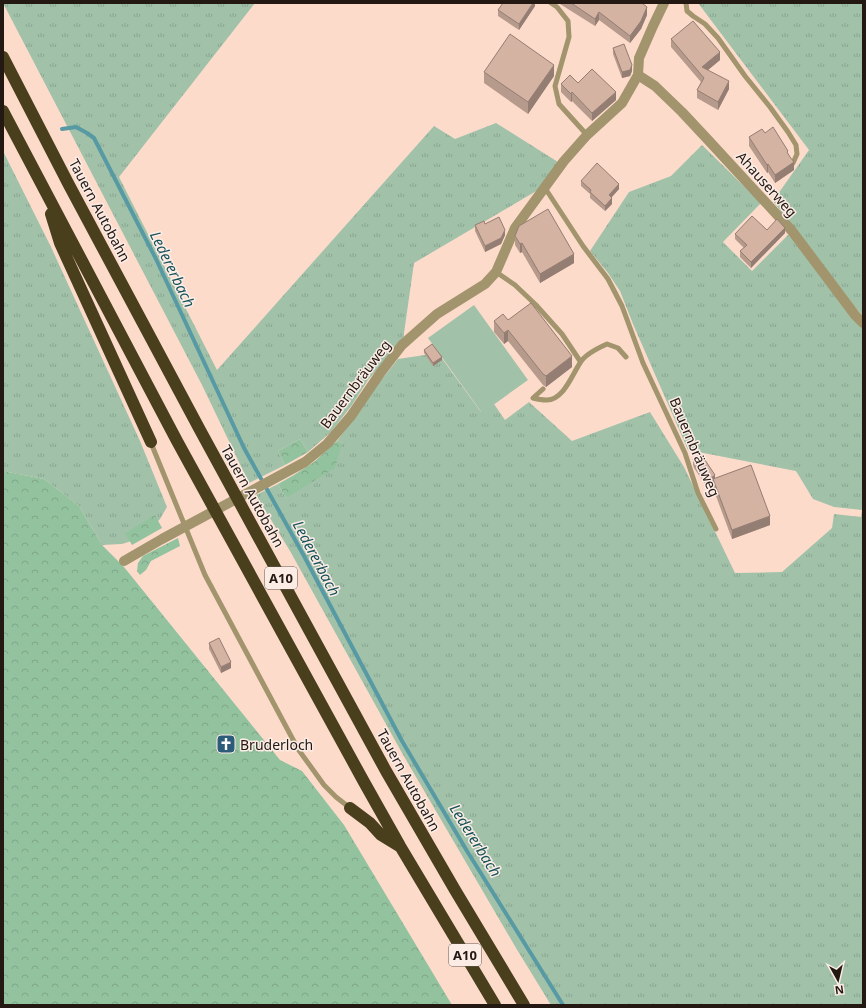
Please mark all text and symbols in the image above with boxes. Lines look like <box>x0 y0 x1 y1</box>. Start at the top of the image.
street label: Ahauserweg <box>733 147 801 221</box>
street label: Tauern Autobahn <box>65 155 135 265</box>
water label: Ledererbach <box>146 227 200 311</box>
street label: Bauernbräuweg <box>315 336 395 432</box>
street label: Bauernbräuweg <box>666 394 724 500</box>
street label: Tauern Autobahn <box>217 442 289 550</box>
water label: Ledererbach <box>289 517 345 599</box>
road number: A10 <box>265 567 297 589</box>
street label: Tauern Autobahn <box>373 726 445 834</box>
church icon: Bruderloch <box>215 733 237 755</box>
place label: Bruderloch <box>240 735 313 754</box>
water label: Ledererbach <box>446 800 506 880</box>
road number: A10 <box>449 944 481 966</box>
north arrow <box>818 960 858 1000</box>
text: N <box>834 982 845 998</box>

